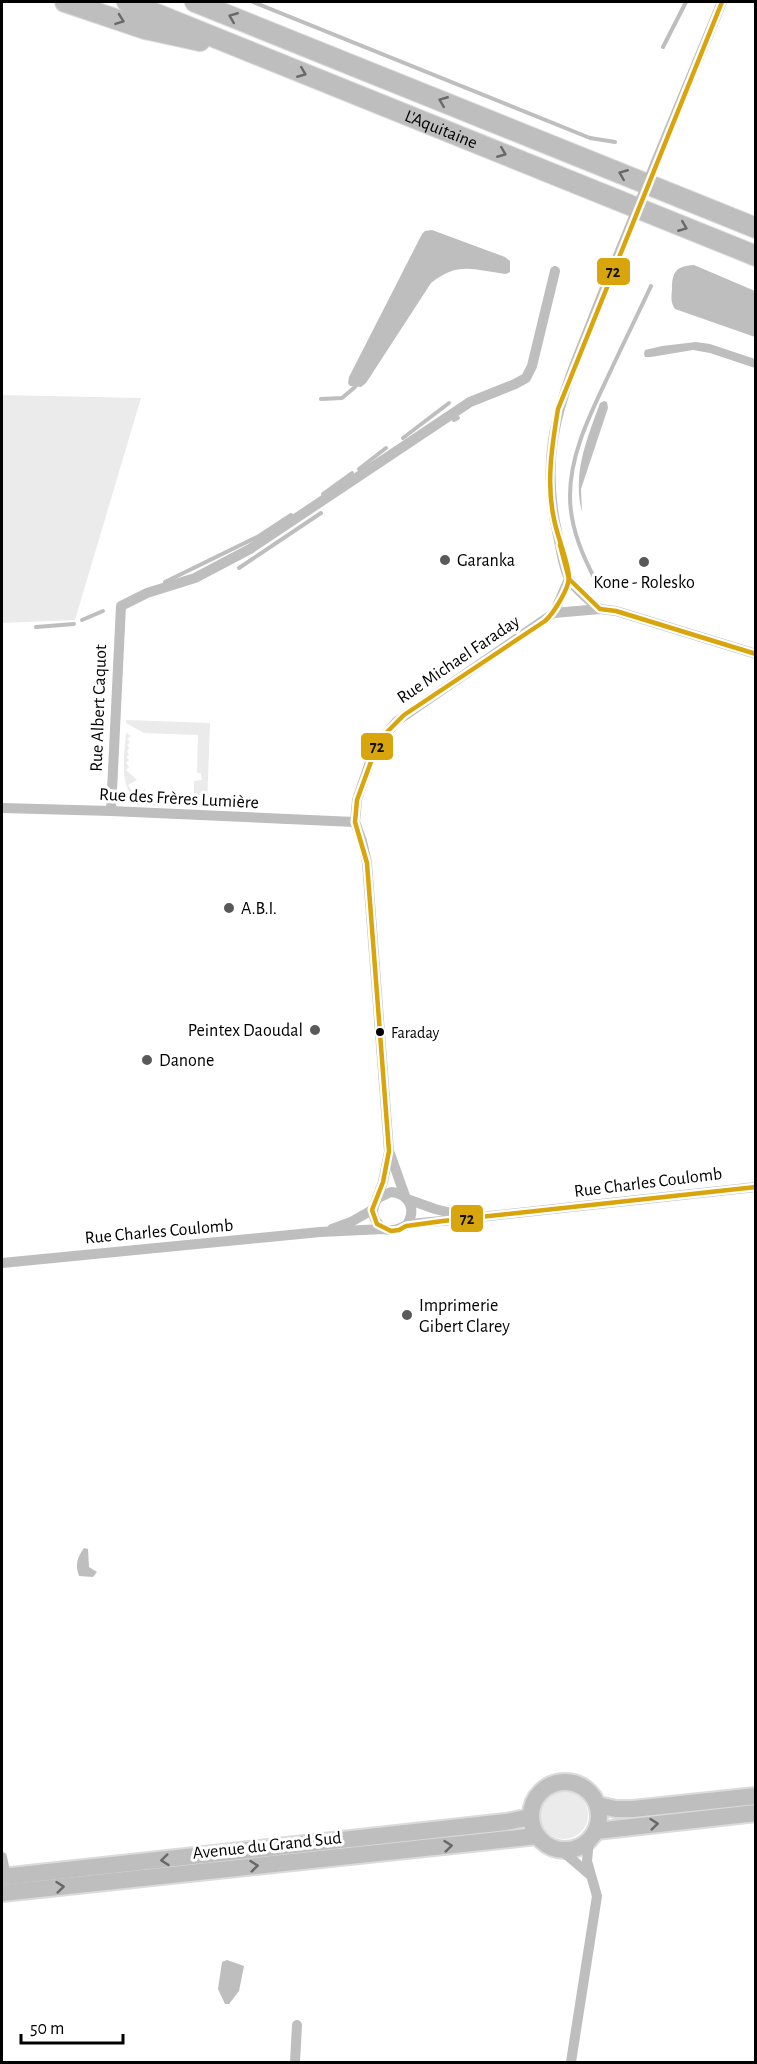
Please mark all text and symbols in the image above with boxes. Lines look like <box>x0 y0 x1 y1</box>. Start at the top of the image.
one-way arrow <box>228 11 238 24</box>
one-way arrow <box>114 12 125 25</box>
one-way arrow <box>296 65 307 78</box>
one-way arrow <box>438 96 449 108</box>
street label: L'Aquitaine <box>402 107 480 153</box>
one-way arrow <box>497 146 507 159</box>
one-way arrow <box>619 169 629 182</box>
one-way arrow <box>677 219 688 232</box>
line badge: 72 <box>596 257 631 286</box>
text: 72 <box>606 264 621 280</box>
place label: Garanka <box>457 552 515 570</box>
marker: Garanka <box>438 553 452 567</box>
marker: Kone - Rolesko <box>637 555 651 569</box>
place label: Kone - Rolesko <box>593 574 695 592</box>
street label: Rue Michael Faraday <box>394 612 523 707</box>
street label: Rue Albert Caquot <box>88 644 110 772</box>
line badge: 72 <box>360 732 394 761</box>
text: 72 <box>370 739 385 755</box>
street label: Rue des Frères Lumière <box>99 786 259 812</box>
place label: A.B.I. <box>241 900 277 918</box>
marker: A.B.I. <box>222 901 236 915</box>
place label: Peintex Daoudal <box>188 1022 303 1040</box>
marker: Peintex Daoudal <box>308 1023 322 1037</box>
place label: Faraday <box>391 1025 440 1042</box>
marker: Faraday <box>374 1026 386 1038</box>
place label: Danone <box>159 1052 214 1070</box>
marker: Danone <box>140 1053 154 1067</box>
street label: Rue Charles Coulomb <box>573 1165 723 1201</box>
line badge: 72 <box>450 1204 484 1233</box>
text: 72 <box>460 1211 475 1227</box>
street label: Rue Charles Coulomb <box>84 1217 234 1247</box>
place label: Imprimerie Gibert Clarey <box>419 1297 510 1336</box>
marker: Imprimerie Gibert Clarey <box>400 1308 414 1322</box>
one-way arrow <box>650 1818 659 1831</box>
street label: Avenue du Grand Sud <box>192 1829 342 1863</box>
one-way arrow <box>443 1840 452 1853</box>
one-way arrow <box>160 1853 170 1865</box>
one-way arrow <box>249 1860 258 1873</box>
one-way arrow <box>55 1881 64 1894</box>
scale bar <box>21 2007 123 2045</box>
text: 50 m <box>30 2020 64 2038</box>

